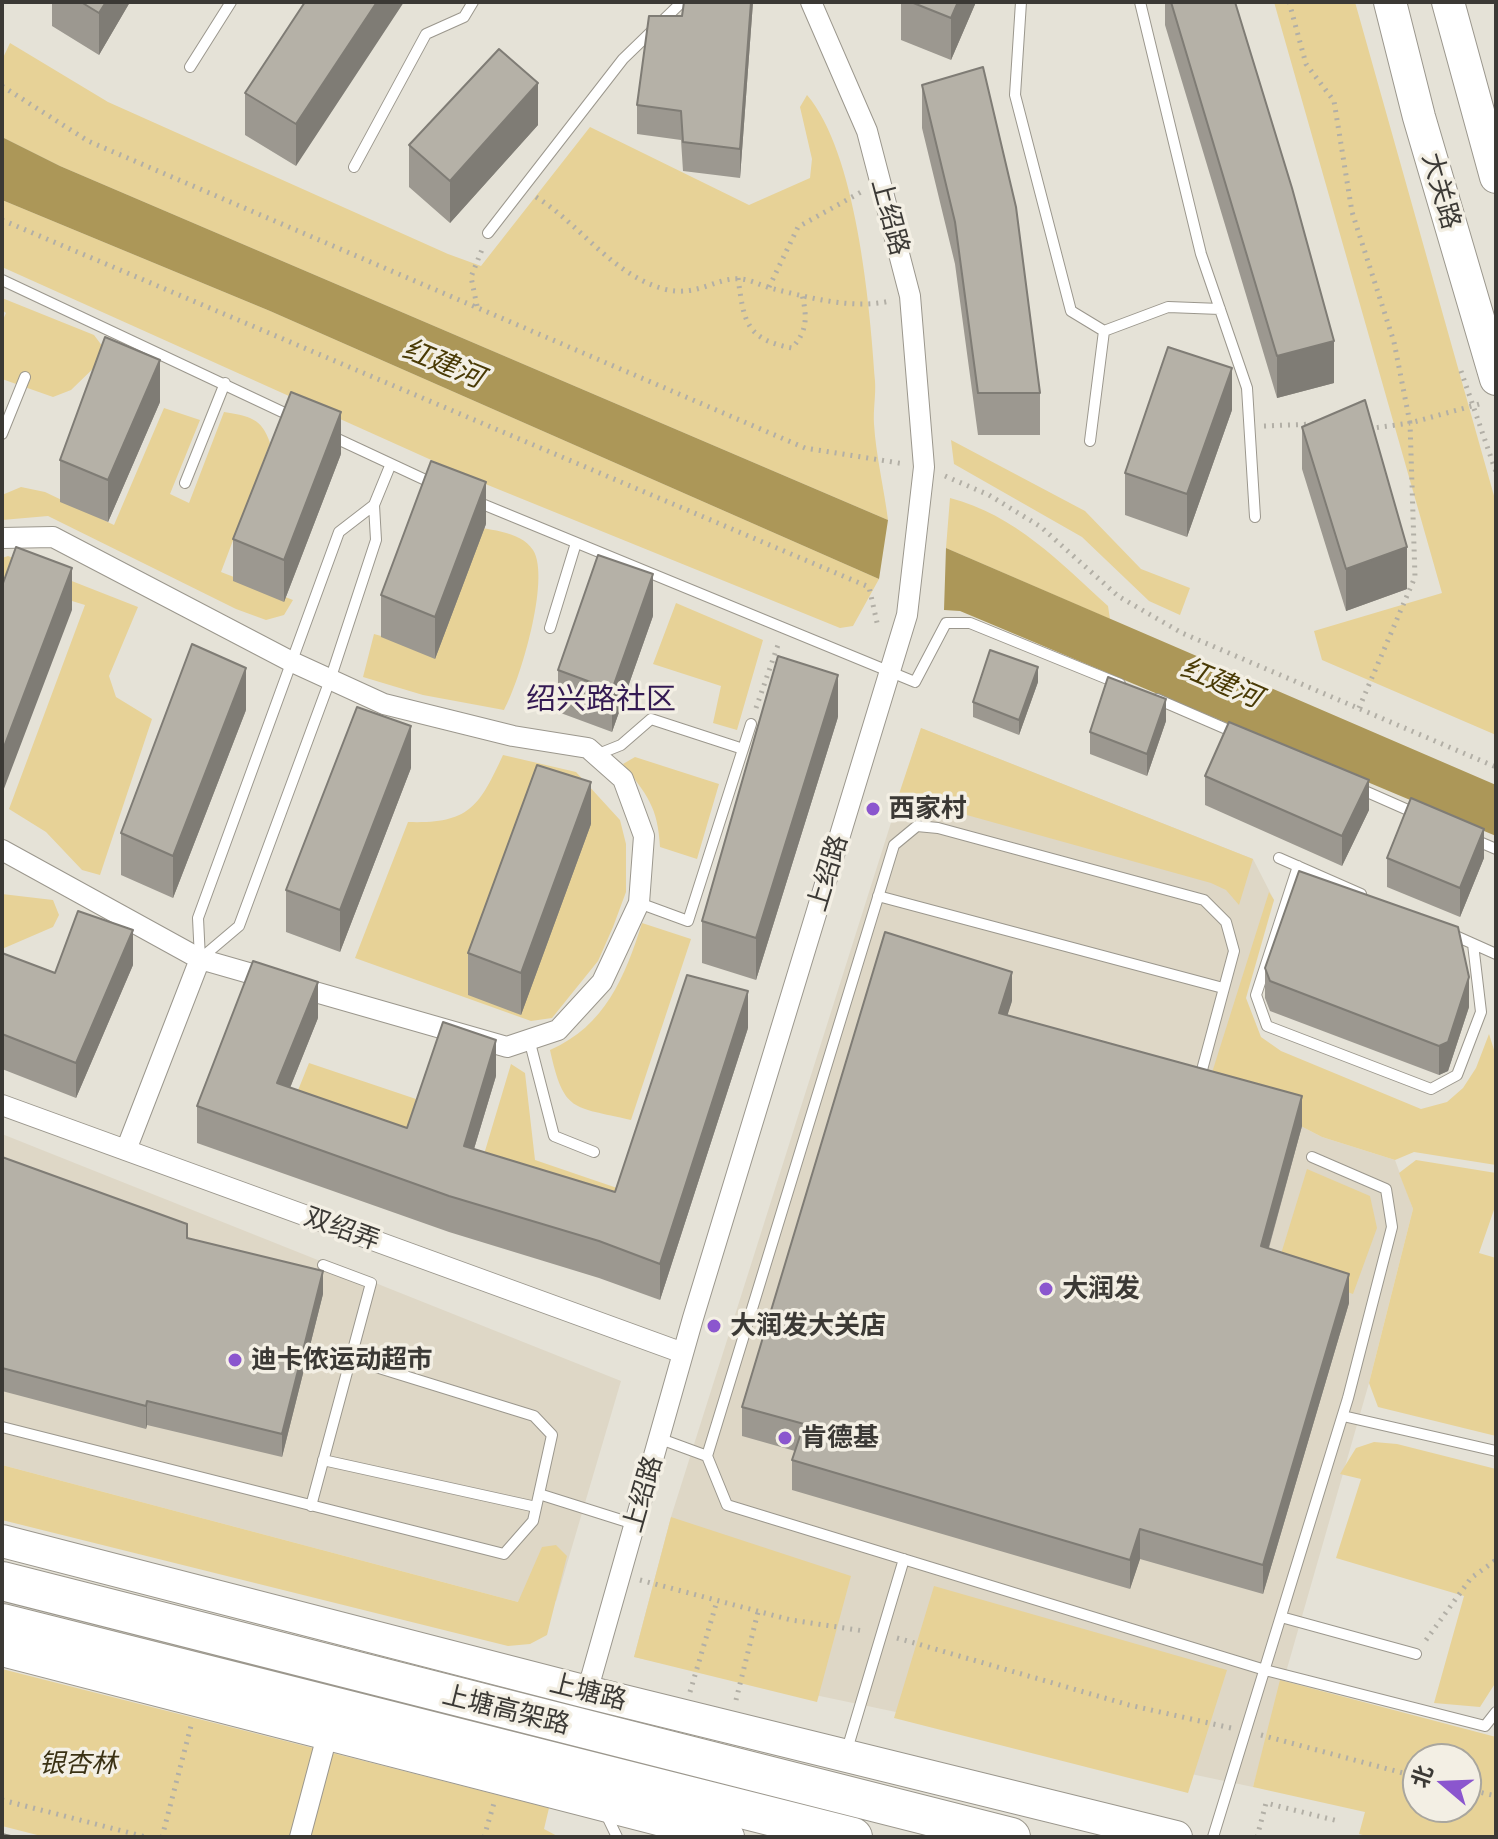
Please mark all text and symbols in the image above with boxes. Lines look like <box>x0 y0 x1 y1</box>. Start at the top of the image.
street label: 大关路 <box>1415 149 1467 233</box>
street label: 上绍路 <box>865 175 915 259</box>
water label: 红建河 <box>398 333 488 395</box>
water label: 红建河 <box>1176 651 1266 715</box>
district label: 绍兴路社区 <box>526 682 676 718</box>
place label: 西家村 <box>889 793 967 825</box>
marker: 西家村 <box>864 800 882 818</box>
street label: 上绍路 <box>802 831 854 915</box>
street label: 双绍弄 <box>300 1201 384 1257</box>
place label: 大润发 <box>1062 1273 1140 1305</box>
marker: 大润发 <box>1037 1280 1055 1298</box>
place label: 大润发大关店 <box>730 1310 886 1342</box>
marker: 大润发大关店 <box>705 1317 723 1335</box>
place label: 迪卡侬运动超市 <box>251 1344 433 1376</box>
marker: 迪卡侬运动超市 <box>226 1351 244 1369</box>
place label: 肯德基 <box>801 1422 879 1454</box>
marker: 肯德基 <box>776 1429 794 1447</box>
street label: 上绍路 <box>617 1452 669 1536</box>
street label: 上塘路 <box>546 1667 630 1717</box>
street label: 上塘高架路 <box>439 1679 573 1741</box>
north arrow <box>1402 1743 1482 1823</box>
park label: 银杏林 <box>39 1748 117 1780</box>
text: 北 <box>1403 1761 1439 1791</box>

